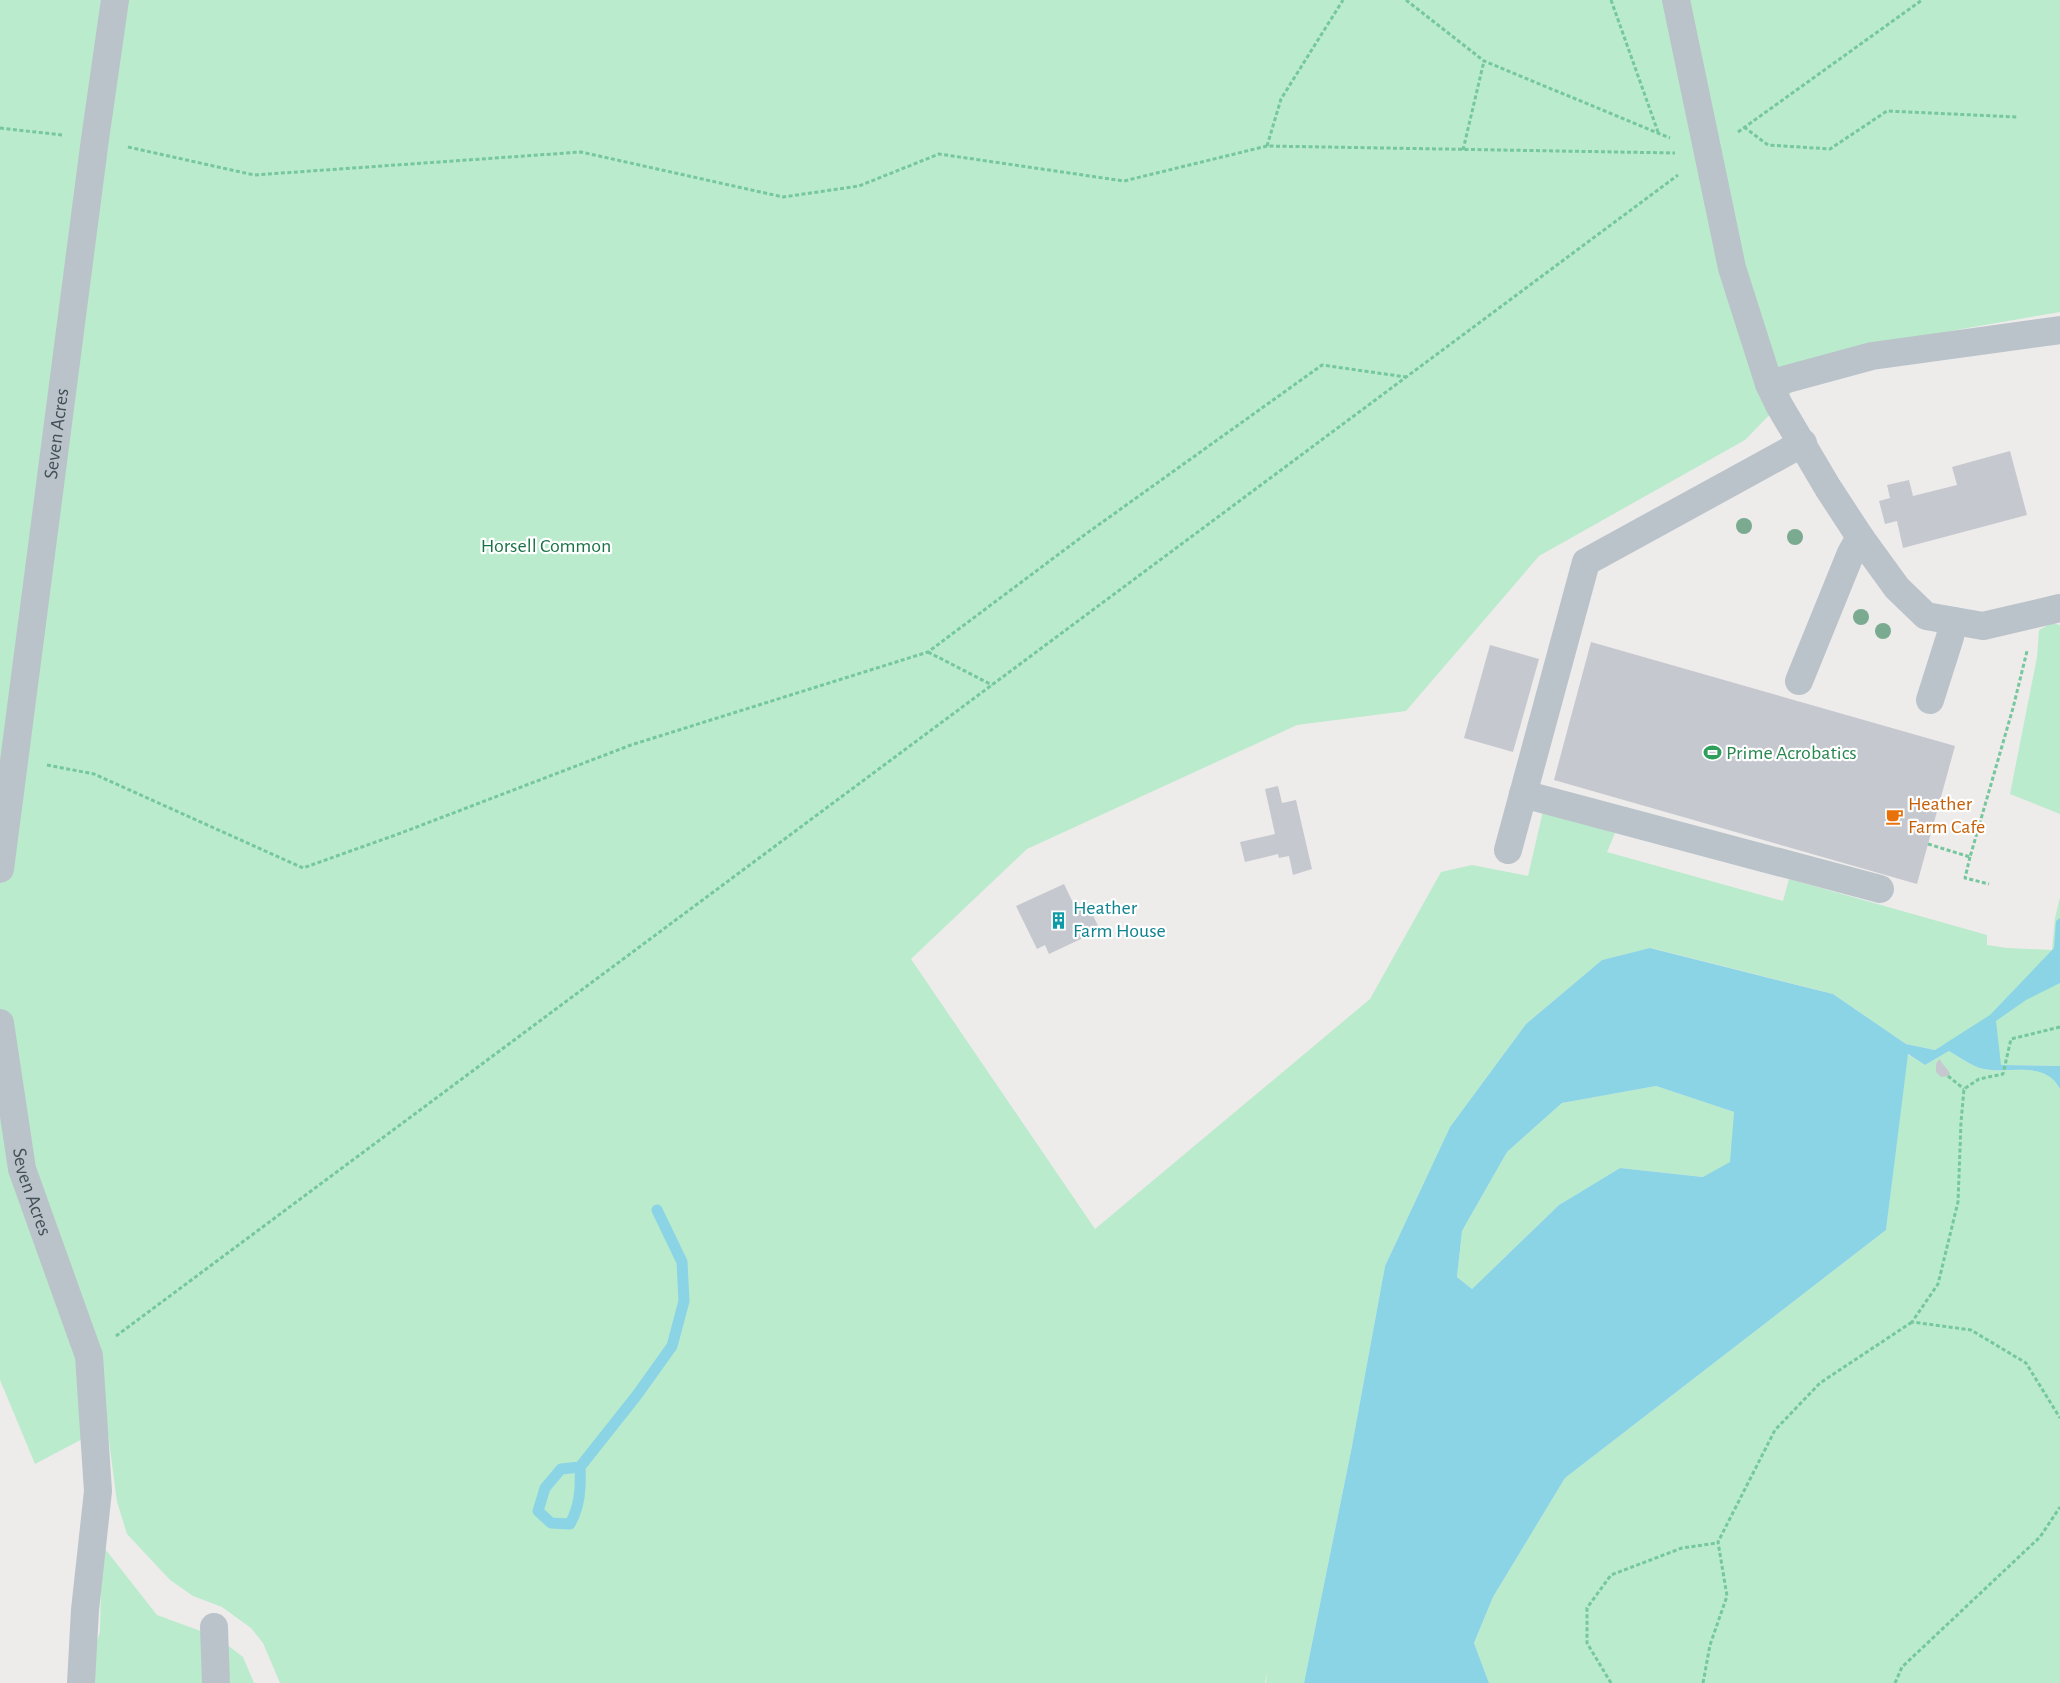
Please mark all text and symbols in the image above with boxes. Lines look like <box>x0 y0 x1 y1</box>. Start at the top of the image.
street label: Seven Acres <box>41 387 72 480</box>
park label: Horsell Common <box>481 536 611 556</box>
sports icon: Prime Acrobatics <box>1702 743 1722 763</box>
place label: Prime Acrobatics <box>1726 743 1857 763</box>
place label: Heather Farm Cafe <box>1908 794 1985 837</box>
cafe icon: Heather Farm Cafe <box>1884 806 1904 826</box>
place label: Heather Farm House <box>1073 898 1166 941</box>
building icon: Heather Farm House <box>1049 910 1069 930</box>
street label: Seven Acres <box>9 1147 55 1238</box>

